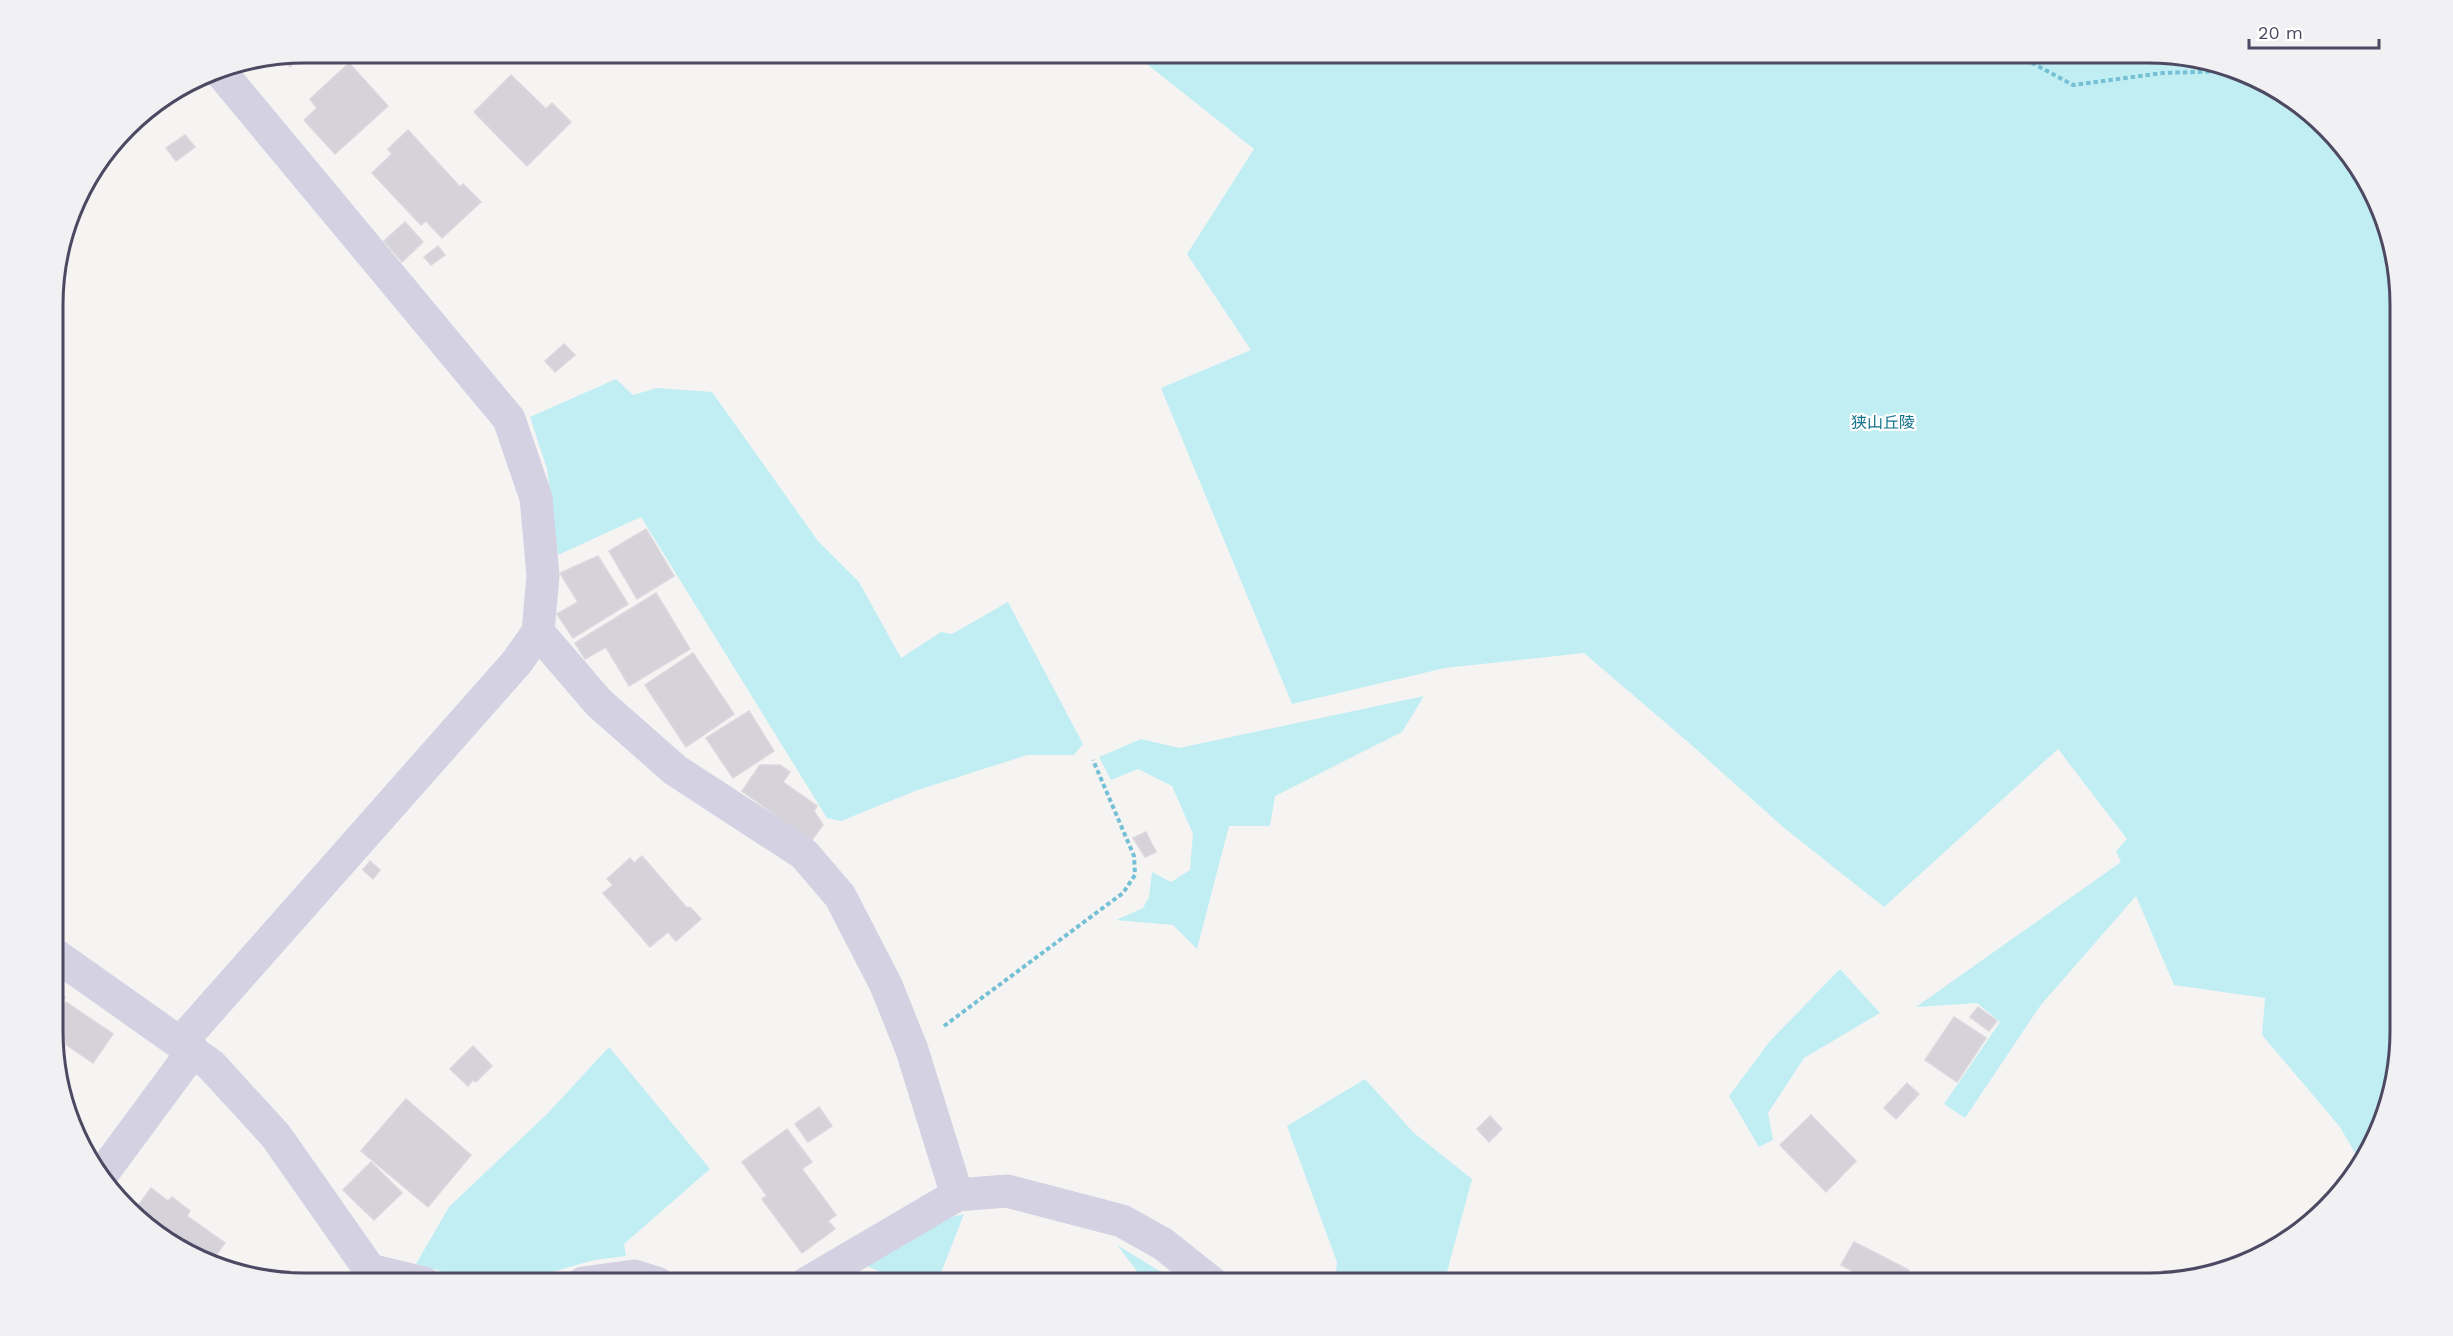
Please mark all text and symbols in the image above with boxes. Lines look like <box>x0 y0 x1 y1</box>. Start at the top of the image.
scale bar <box>2249 12 2380 50</box>
text: 20 m <box>2258 22 2303 43</box>
park label: 狭山丘陵 <box>1851 413 1915 432</box>

